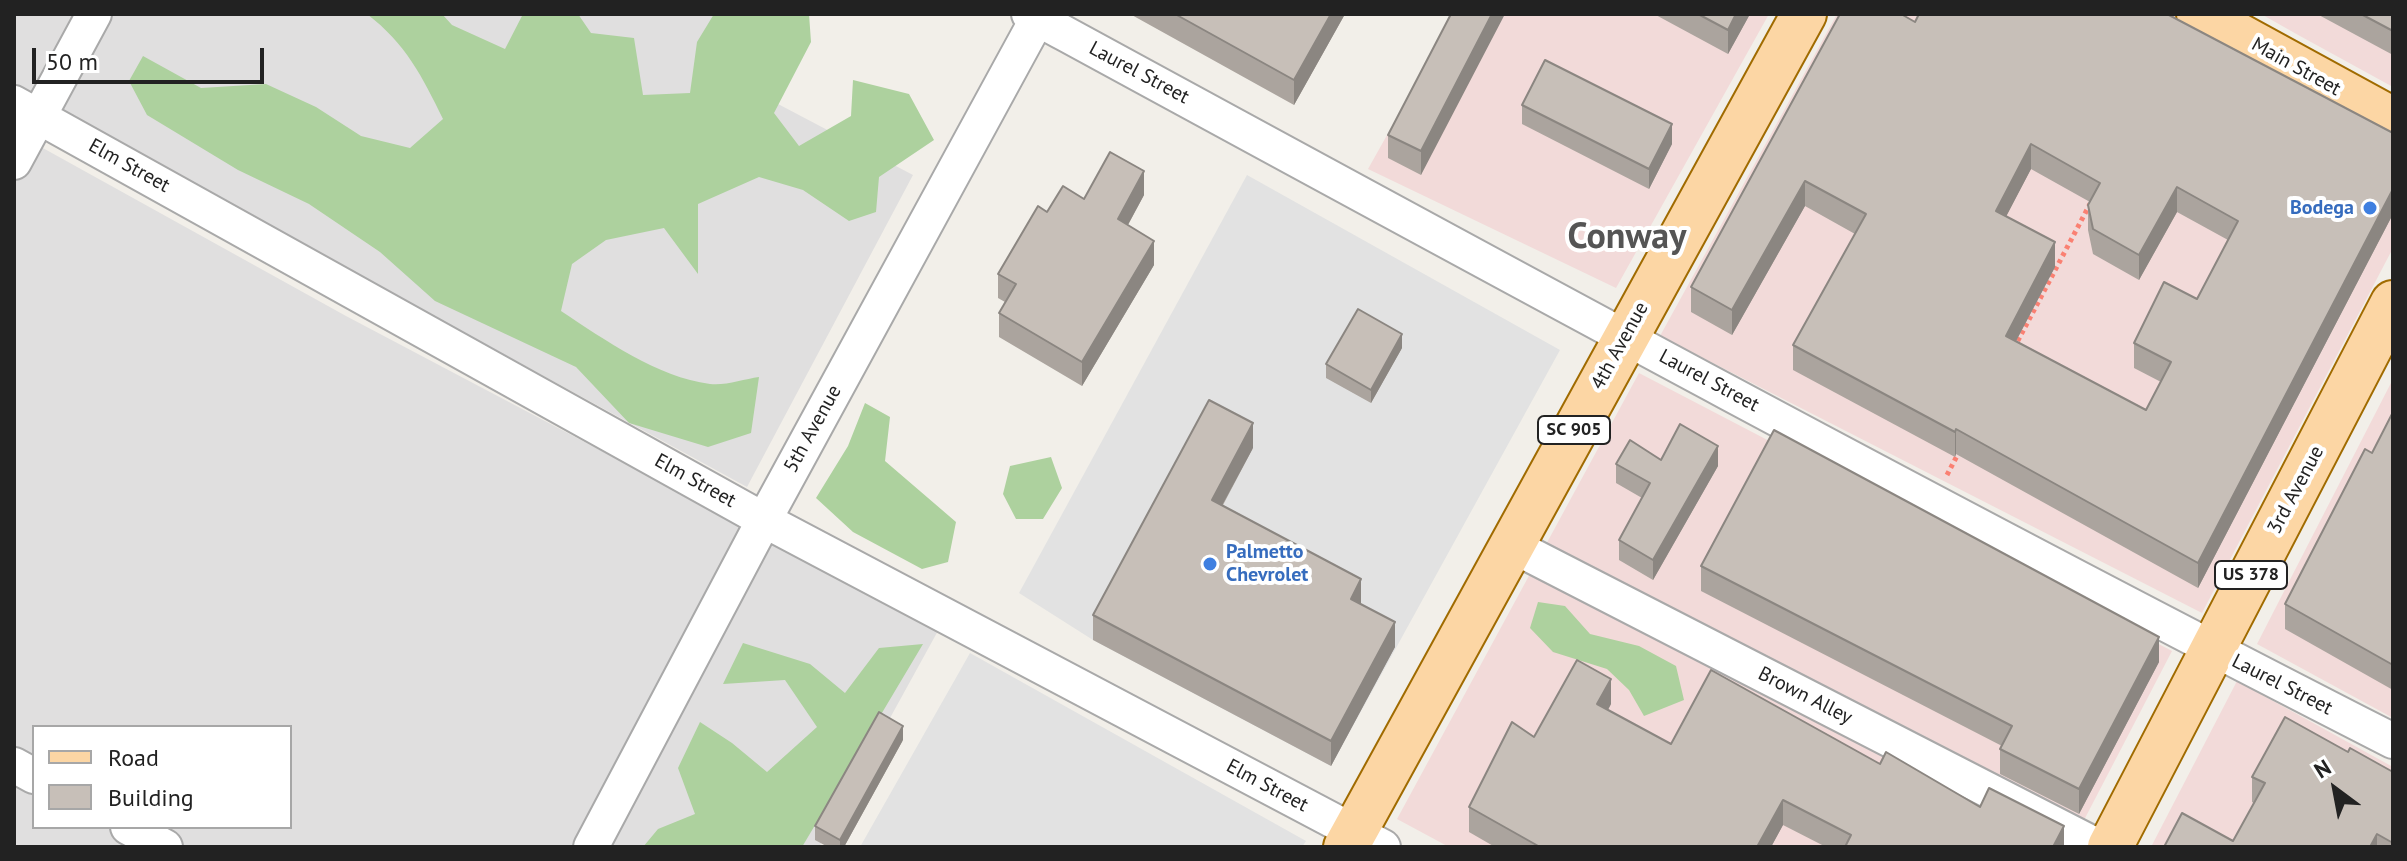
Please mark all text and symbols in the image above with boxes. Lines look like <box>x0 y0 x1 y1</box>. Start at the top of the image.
scale bar <box>36 32 268 82</box>
street label: Main Street <box>2247 33 2345 101</box>
street label: Laurel Street <box>1085 37 1193 109</box>
text: 50 m <box>46 46 98 77</box>
street label: Elm Street <box>84 134 174 198</box>
place label: Bodega <box>2290 196 2354 220</box>
marker: Bodega <box>2361 199 2379 217</box>
district label: Conway <box>1568 216 1686 260</box>
street label: 4th Avenue <box>1586 298 1654 394</box>
street label: Laurel Street <box>1655 345 1763 417</box>
street label: 5th Avenue <box>779 381 847 477</box>
road number: SC 905 <box>1538 416 1610 444</box>
street label: 3rd Avenue <box>2263 442 2329 538</box>
street label: Elm Street <box>650 449 740 513</box>
place label: Palmetto Chevrolet <box>1226 540 1308 587</box>
marker: Palmetto Chevrolet <box>1201 555 1219 573</box>
road number: US 378 <box>2215 561 2287 589</box>
street label: Laurel Street <box>2228 649 2336 721</box>
street label: Brown Alley <box>1754 662 1856 730</box>
legend <box>32 725 292 829</box>
text: Road <box>108 742 159 773</box>
north arrow <box>2295 749 2375 829</box>
text: N <box>2309 753 2336 784</box>
street label: Elm Street <box>1222 754 1312 818</box>
text: Building <box>108 782 194 813</box>

